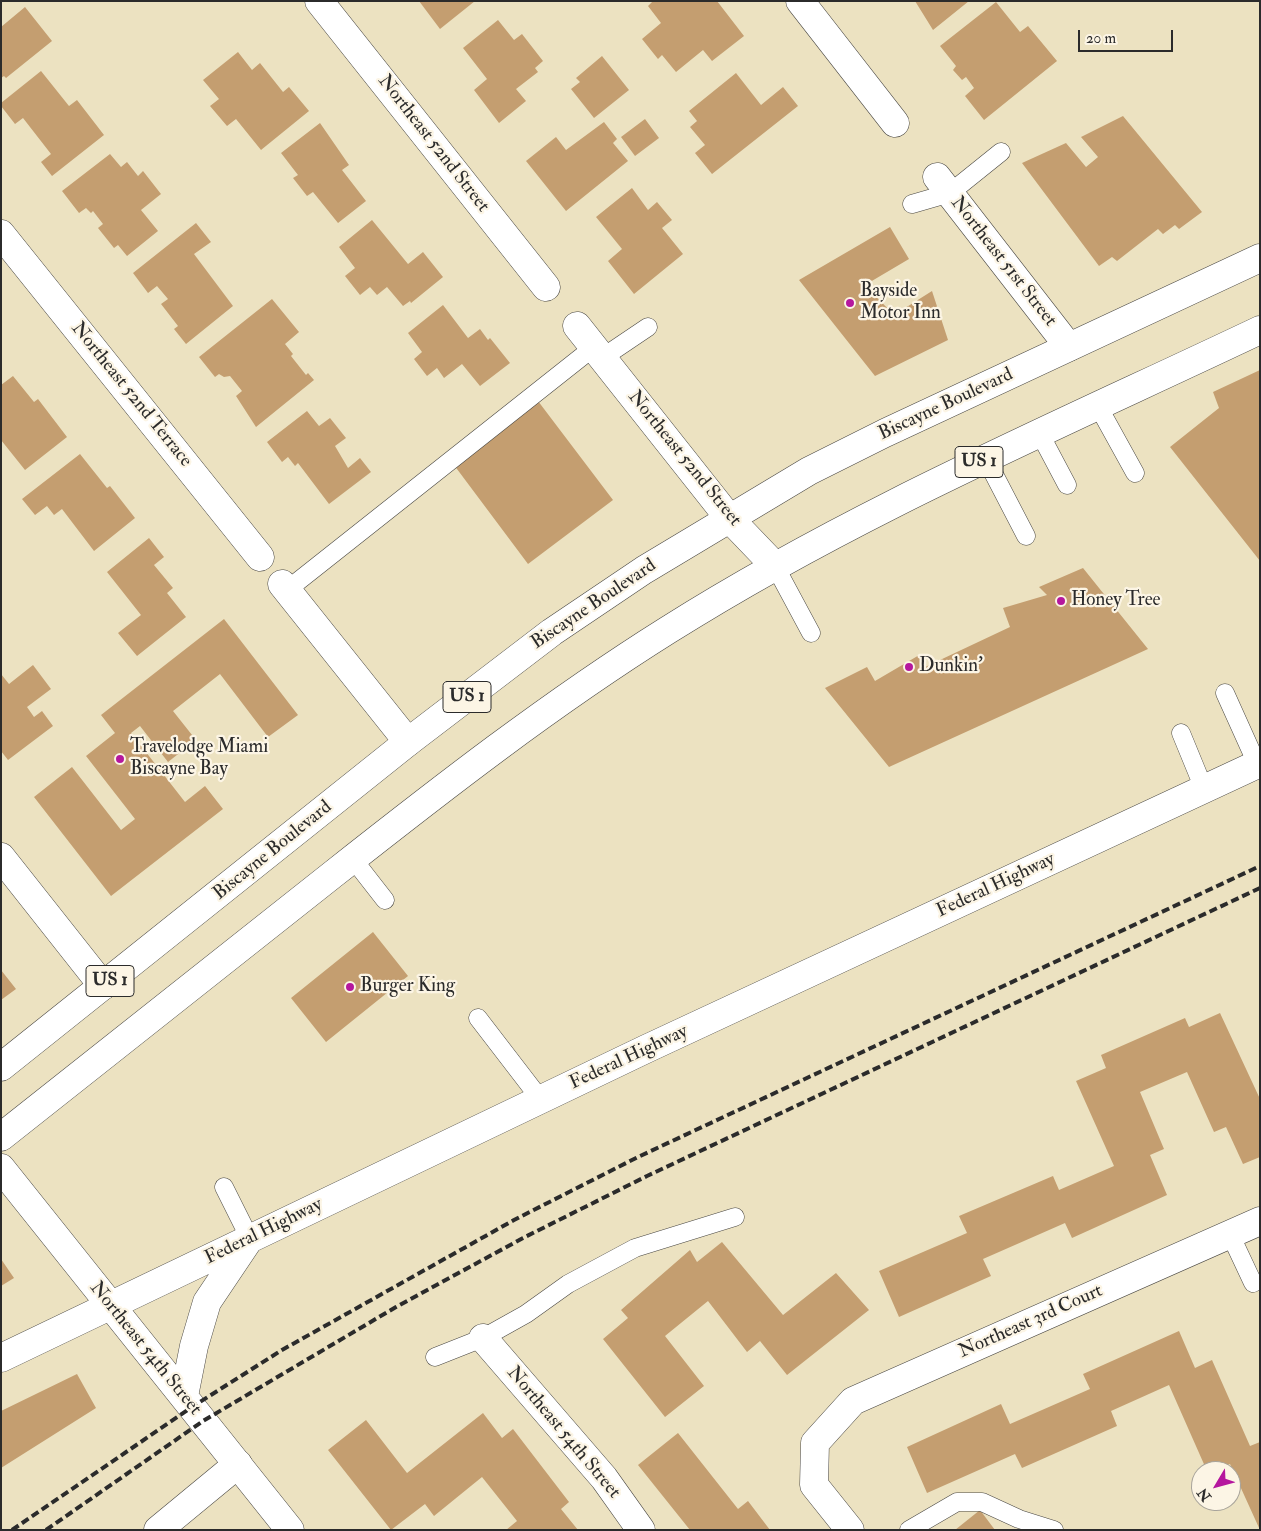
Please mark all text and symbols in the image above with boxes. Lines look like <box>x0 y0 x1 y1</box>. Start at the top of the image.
scale bar <box>1081 20 1176 52</box>
text: 20 m <box>1086 29 1116 48</box>
street label: Northeast 52nd Street <box>372 71 494 217</box>
street label: Northeast 51st Street <box>945 192 1061 332</box>
place label: Bayside Motor Inn <box>860 281 941 325</box>
marker: Bayside Motor Inn <box>844 297 856 309</box>
street label: Northeast 52nd Terrace <box>66 318 196 472</box>
street label: Biscayne Boulevard <box>875 364 1017 446</box>
street label: Northeast 52nd Street <box>622 386 746 532</box>
road number: US 1 <box>955 447 1003 478</box>
street label: Biscayne Boulevard <box>527 555 661 655</box>
place label: Honey Tree <box>1071 590 1161 612</box>
marker: Honey Tree <box>1055 595 1067 607</box>
place label: Dunkin' <box>919 656 983 678</box>
marker: Dunkin' <box>903 661 915 673</box>
road number: US 1 <box>443 682 491 712</box>
place label: Travelodge Miami Biscayne Bay <box>130 737 268 781</box>
marker: Travelodge Miami Biscayne Bay <box>114 753 126 765</box>
street label: Biscayne Boulevard <box>209 796 337 906</box>
street label: Federal Highway <box>933 849 1059 923</box>
road number: US 1 <box>86 966 134 996</box>
place label: Burger King <box>360 976 455 998</box>
marker: Burger King <box>344 981 356 993</box>
street label: Federal Highway <box>566 1021 692 1095</box>
street label: Federal Highway <box>202 1194 326 1270</box>
street label: Northeast 54th Street <box>84 1278 206 1420</box>
street label: Northeast 3rd Court <box>956 1280 1106 1364</box>
street label: Northeast 54th Street <box>501 1362 625 1504</box>
north arrow <box>1191 1461 1241 1511</box>
text: N <box>1194 1485 1215 1505</box>

